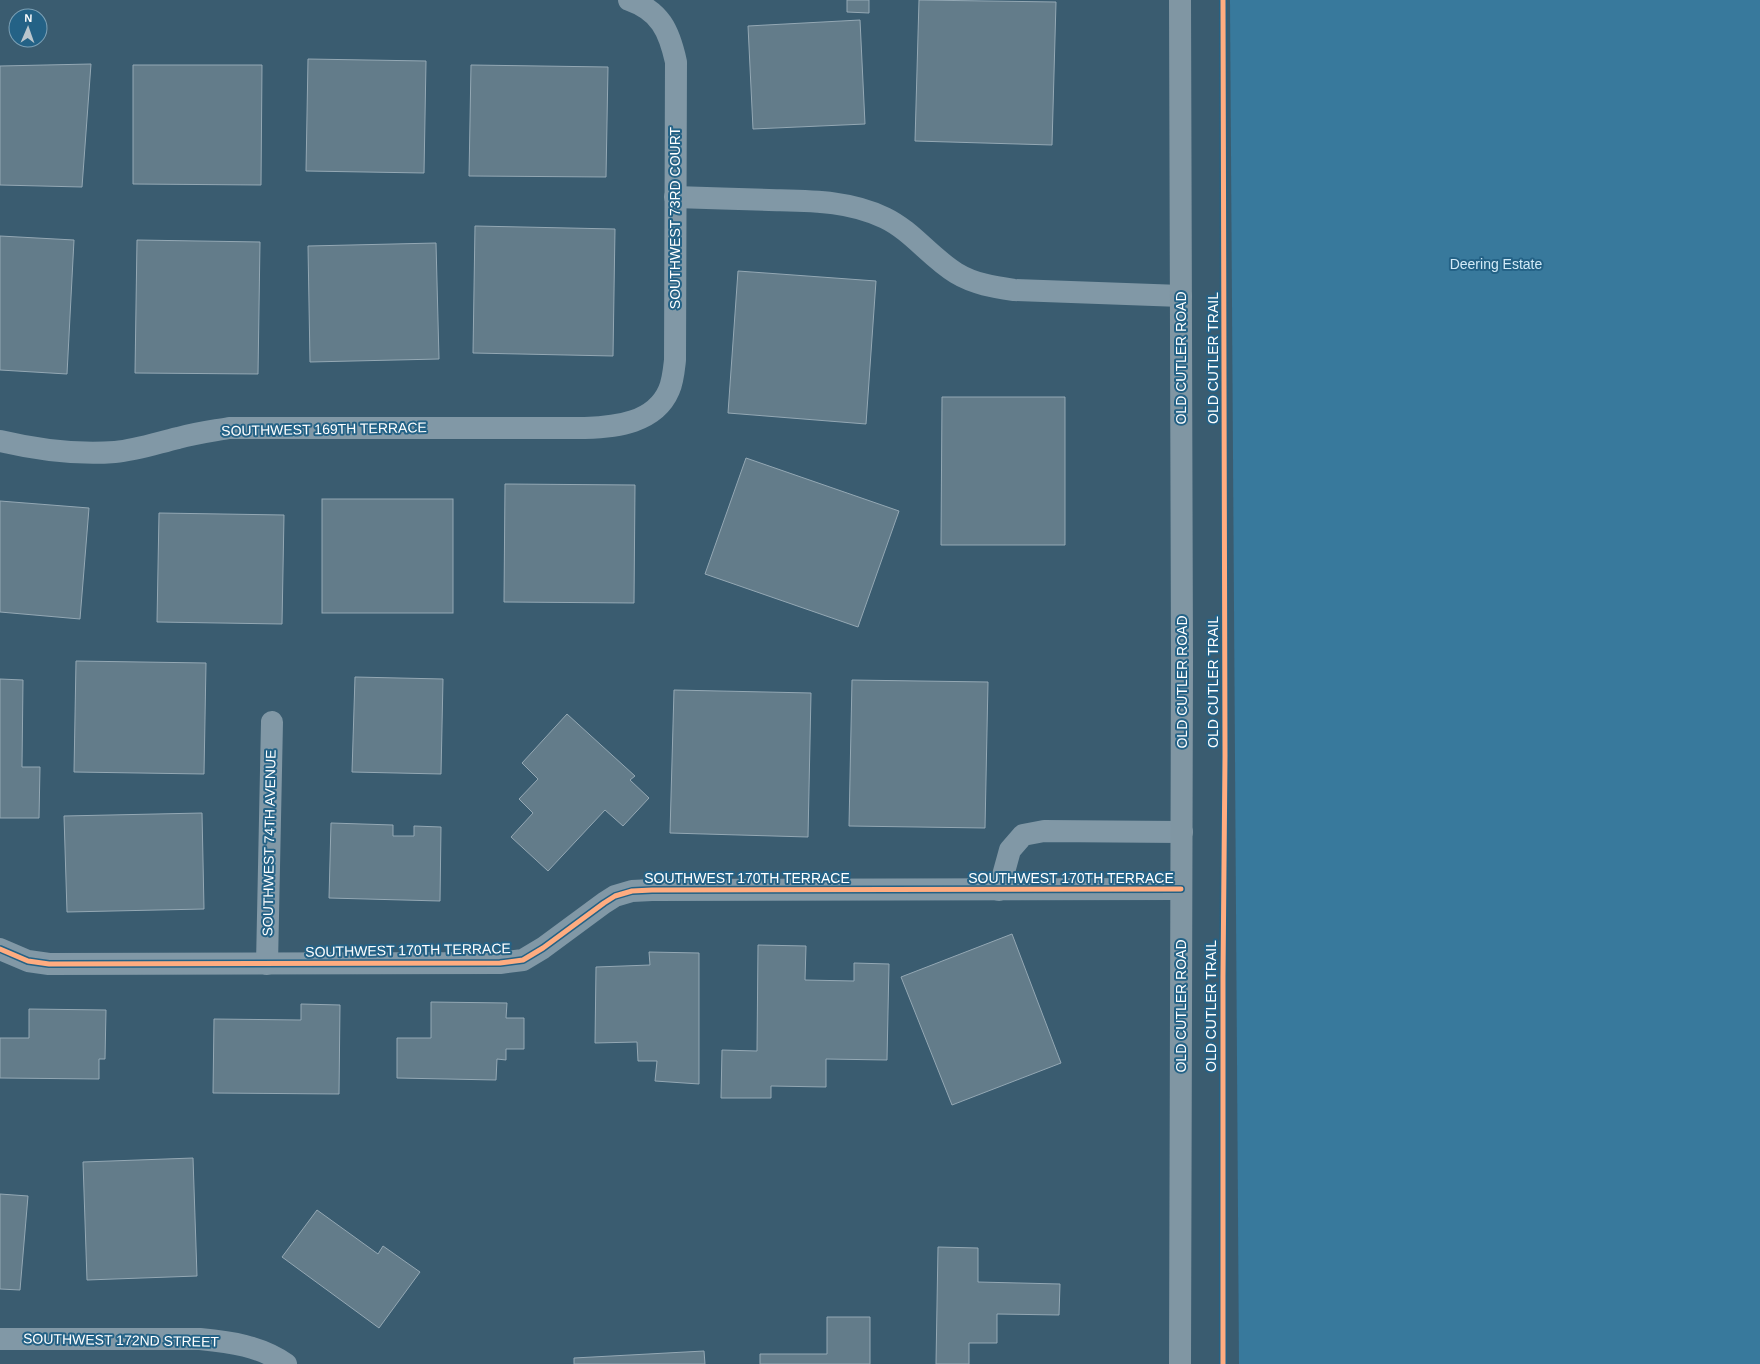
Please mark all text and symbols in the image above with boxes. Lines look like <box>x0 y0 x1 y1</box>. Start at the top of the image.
north arrow <box>8 8 48 48</box>
text: N <box>24 12 33 24</box>
street label: SOUTHWEST 73RD COURT <box>667 126 683 309</box>
park label: Deering Estate <box>1450 256 1543 272</box>
street label: OLD CUTLER ROAD <box>1173 291 1189 425</box>
street label: OLD CUTLER TRAIL <box>1205 292 1221 424</box>
street label: SOUTHWEST 169TH TERRACE <box>221 419 427 439</box>
street label: OLD CUTLER ROAD <box>1174 615 1190 749</box>
street label: OLD CUTLER TRAIL <box>1205 616 1221 748</box>
street label: SOUTHWEST 74TH AVENUE <box>259 749 279 937</box>
street label: SOUTHWEST 170TH TERRACE <box>644 870 850 886</box>
street label: SOUTHWEST 170TH TERRACE <box>968 870 1174 886</box>
street label: OLD CUTLER ROAD <box>1173 939 1189 1073</box>
street label: SOUTHWEST 170TH TERRACE <box>305 940 511 960</box>
street label: OLD CUTLER TRAIL <box>1203 940 1219 1072</box>
street label: SOUTHWEST 172ND STREET <box>23 1330 219 1350</box>

